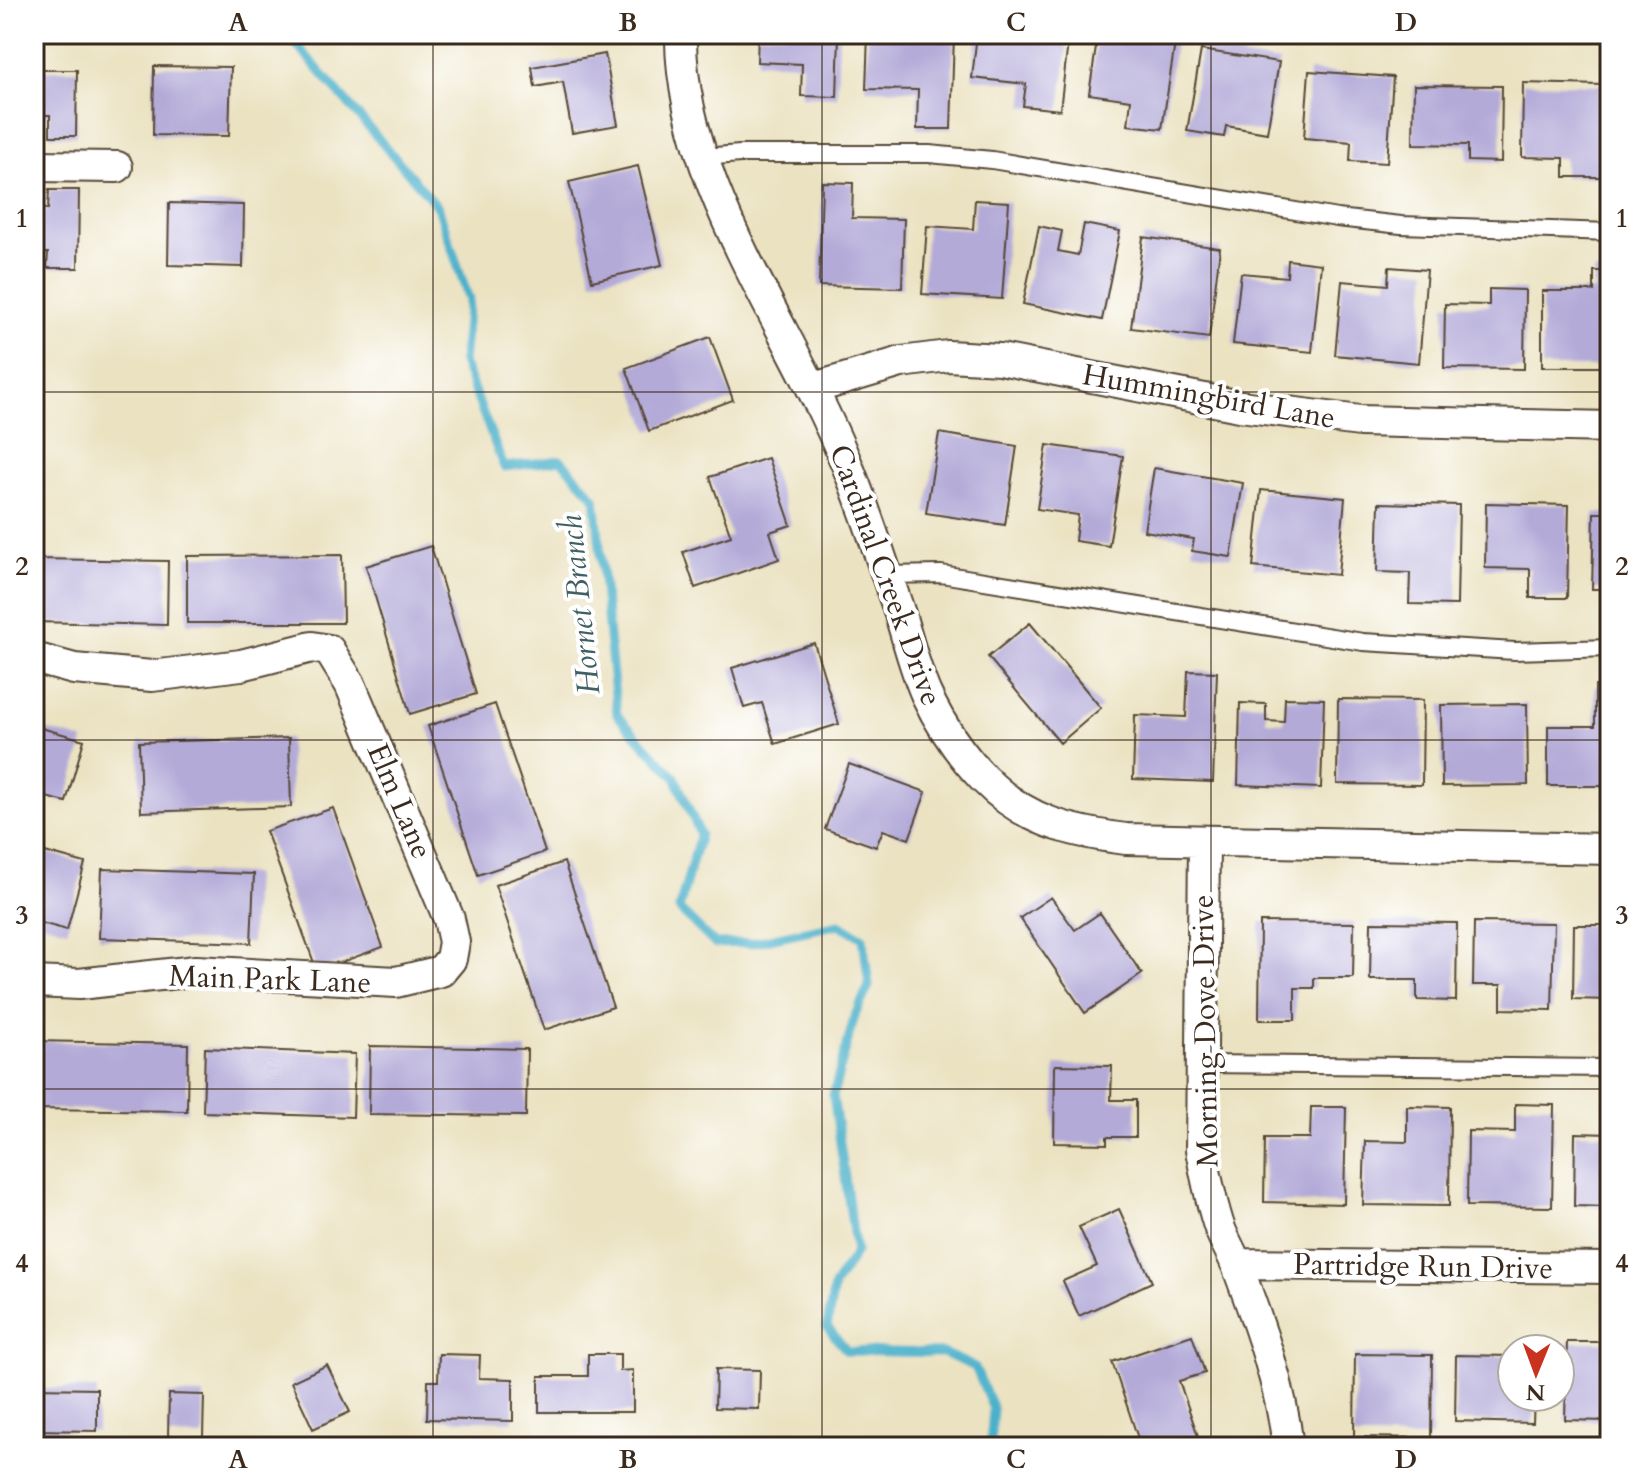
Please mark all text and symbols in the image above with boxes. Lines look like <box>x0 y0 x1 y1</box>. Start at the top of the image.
text: A <box>228 5 248 40</box>
text: B <box>619 5 637 40</box>
text: C <box>1006 5 1026 40</box>
text: D <box>1395 5 1417 40</box>
text: 1 <box>15 201 29 236</box>
text: 1 <box>1615 201 1629 236</box>
street label: Hummingbird Lane <box>1079 354 1338 439</box>
street label: Cardinal Creek Drive <box>819 439 952 711</box>
water label: Hornet Branch <box>549 513 611 697</box>
text: 2 <box>15 549 29 584</box>
text: 2 <box>1615 549 1629 584</box>
street label: Elm Lane <box>357 737 442 865</box>
street label: Morning Dove Drive <box>1183 894 1228 1168</box>
text: 3 <box>15 898 29 933</box>
text: 3 <box>1615 898 1629 933</box>
street label: Main Park Lane <box>168 955 372 1004</box>
street label: Partridge Run Drive <box>1293 1244 1553 1289</box>
text: 4 <box>15 1246 29 1281</box>
text: 4 <box>1615 1246 1629 1281</box>
north arrow <box>1496 1333 1576 1413</box>
text: N <box>1526 1377 1545 1407</box>
text: A <box>228 1442 248 1477</box>
text: B <box>619 1442 637 1477</box>
text: C <box>1006 1442 1026 1477</box>
text: D <box>1395 1442 1417 1477</box>

